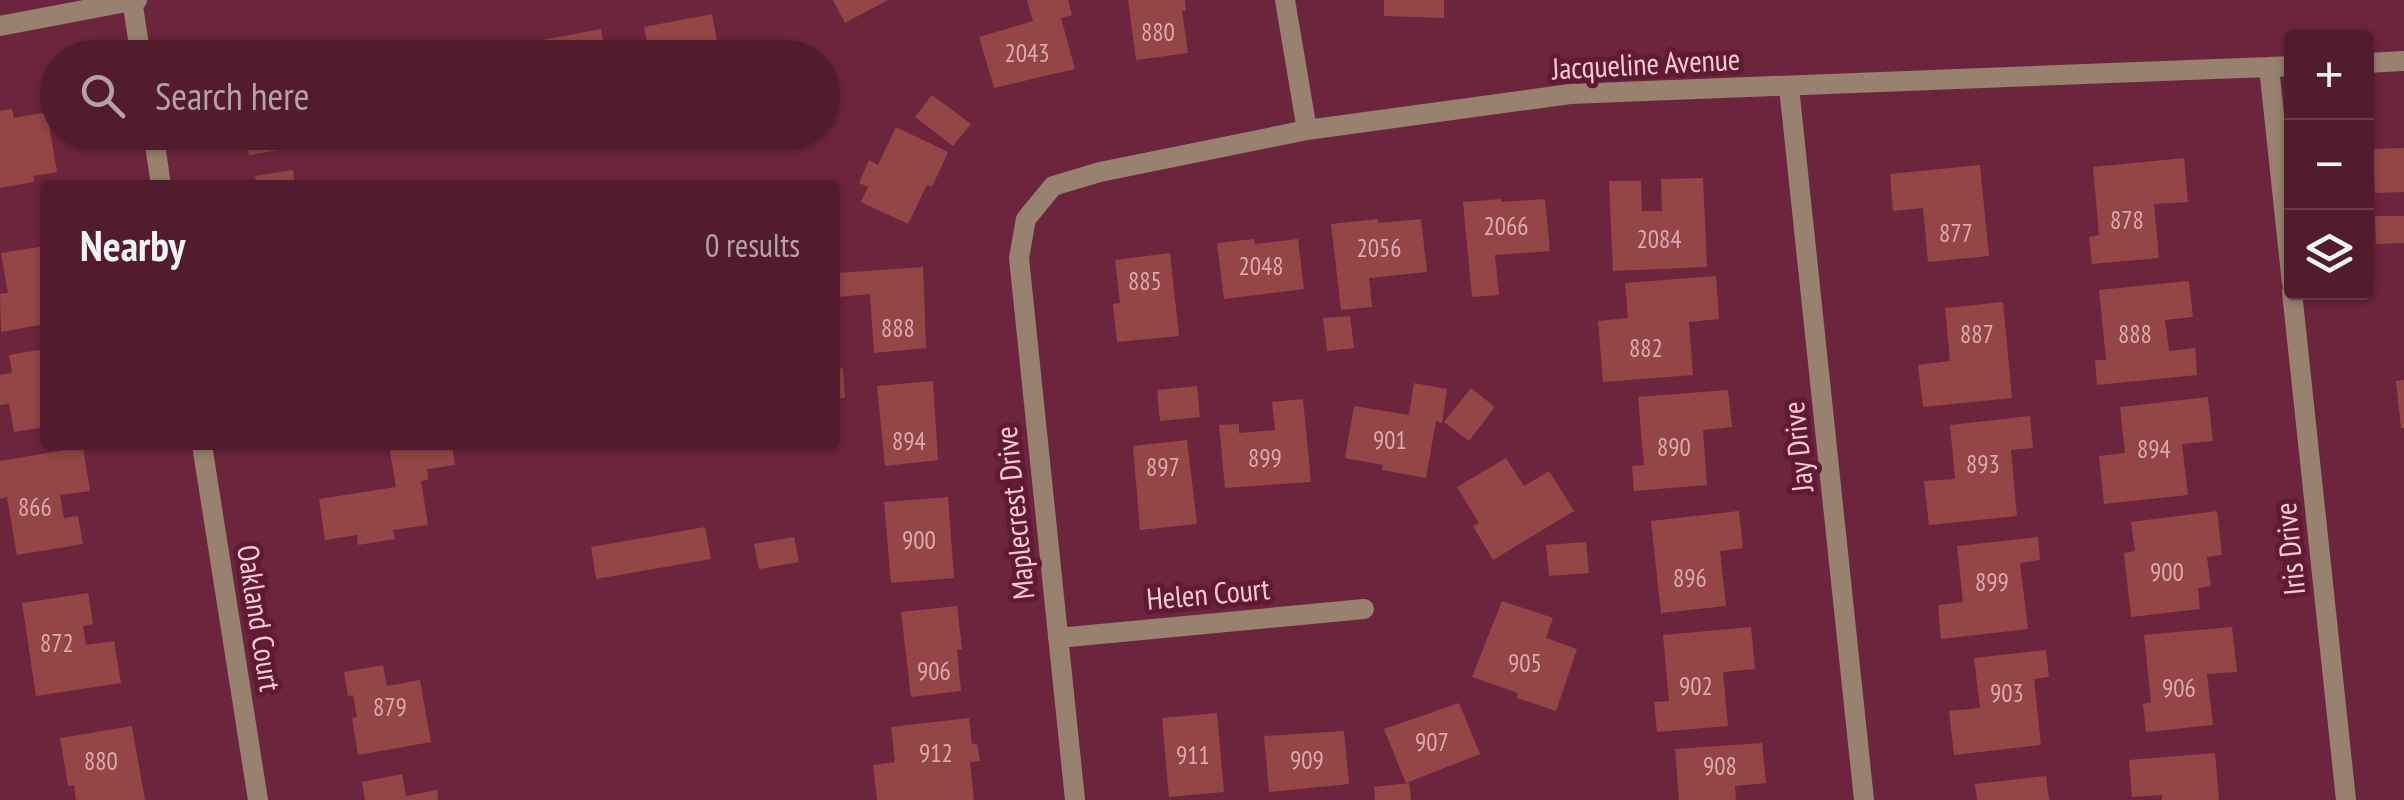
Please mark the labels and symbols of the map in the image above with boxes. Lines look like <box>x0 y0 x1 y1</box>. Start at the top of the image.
house number: 880 <box>1141 16 1175 48</box>
house number: 2043 <box>1004 37 1050 69</box>
street label: Jacqueline Avenue <box>1550 39 1741 87</box>
house number: 878 <box>2110 204 2144 236</box>
house number: 2066 <box>1483 210 1529 242</box>
house number: 877 <box>1939 217 1973 249</box>
house number: 2084 <box>1636 223 1682 255</box>
house number: 2056 <box>1356 232 1402 264</box>
house number: 2048 <box>1238 250 1284 282</box>
house number: 885 <box>1128 265 1162 297</box>
house number: 888 <box>881 312 915 344</box>
house number: 887 <box>1960 318 1994 350</box>
house number: 888 <box>2118 318 2152 350</box>
house number: 882 <box>1629 332 1663 364</box>
street label: Jay Drive <box>1773 400 1821 495</box>
house number: 901 <box>1373 424 1407 456</box>
house number: 894 <box>892 425 926 457</box>
street label: Maplecrest Drive <box>986 425 1042 601</box>
house number: 890 <box>1657 431 1691 463</box>
house number: 894 <box>2137 433 2171 465</box>
house number: 899 <box>1248 442 1282 474</box>
house number: 893 <box>1966 448 2000 480</box>
house number: 897 <box>1146 451 1180 483</box>
house number: 866 <box>18 491 52 523</box>
street label: Iris Drive <box>2265 501 2313 597</box>
house number: 900 <box>902 524 936 556</box>
street label: Oakland Court <box>229 542 291 695</box>
house number: 900 <box>2150 556 2184 588</box>
house number: 896 <box>1673 562 1707 594</box>
house number: 899 <box>1975 566 2009 598</box>
street label: Helen Court <box>1145 568 1272 618</box>
house number: 872 <box>40 627 74 659</box>
house number: 905 <box>1508 647 1542 679</box>
house number: 906 <box>917 655 951 687</box>
house number: 902 <box>1679 670 1713 702</box>
house number: 906 <box>2162 672 2196 704</box>
house number: 903 <box>1990 677 2024 709</box>
house number: 879 <box>373 691 407 723</box>
house number: 907 <box>1415 726 1449 758</box>
house number: 912 <box>919 737 953 769</box>
house number: 911 <box>1176 739 1210 771</box>
house number: 909 <box>1290 744 1324 776</box>
house number: 880 <box>84 745 118 777</box>
house number: 908 <box>1703 750 1737 782</box>

